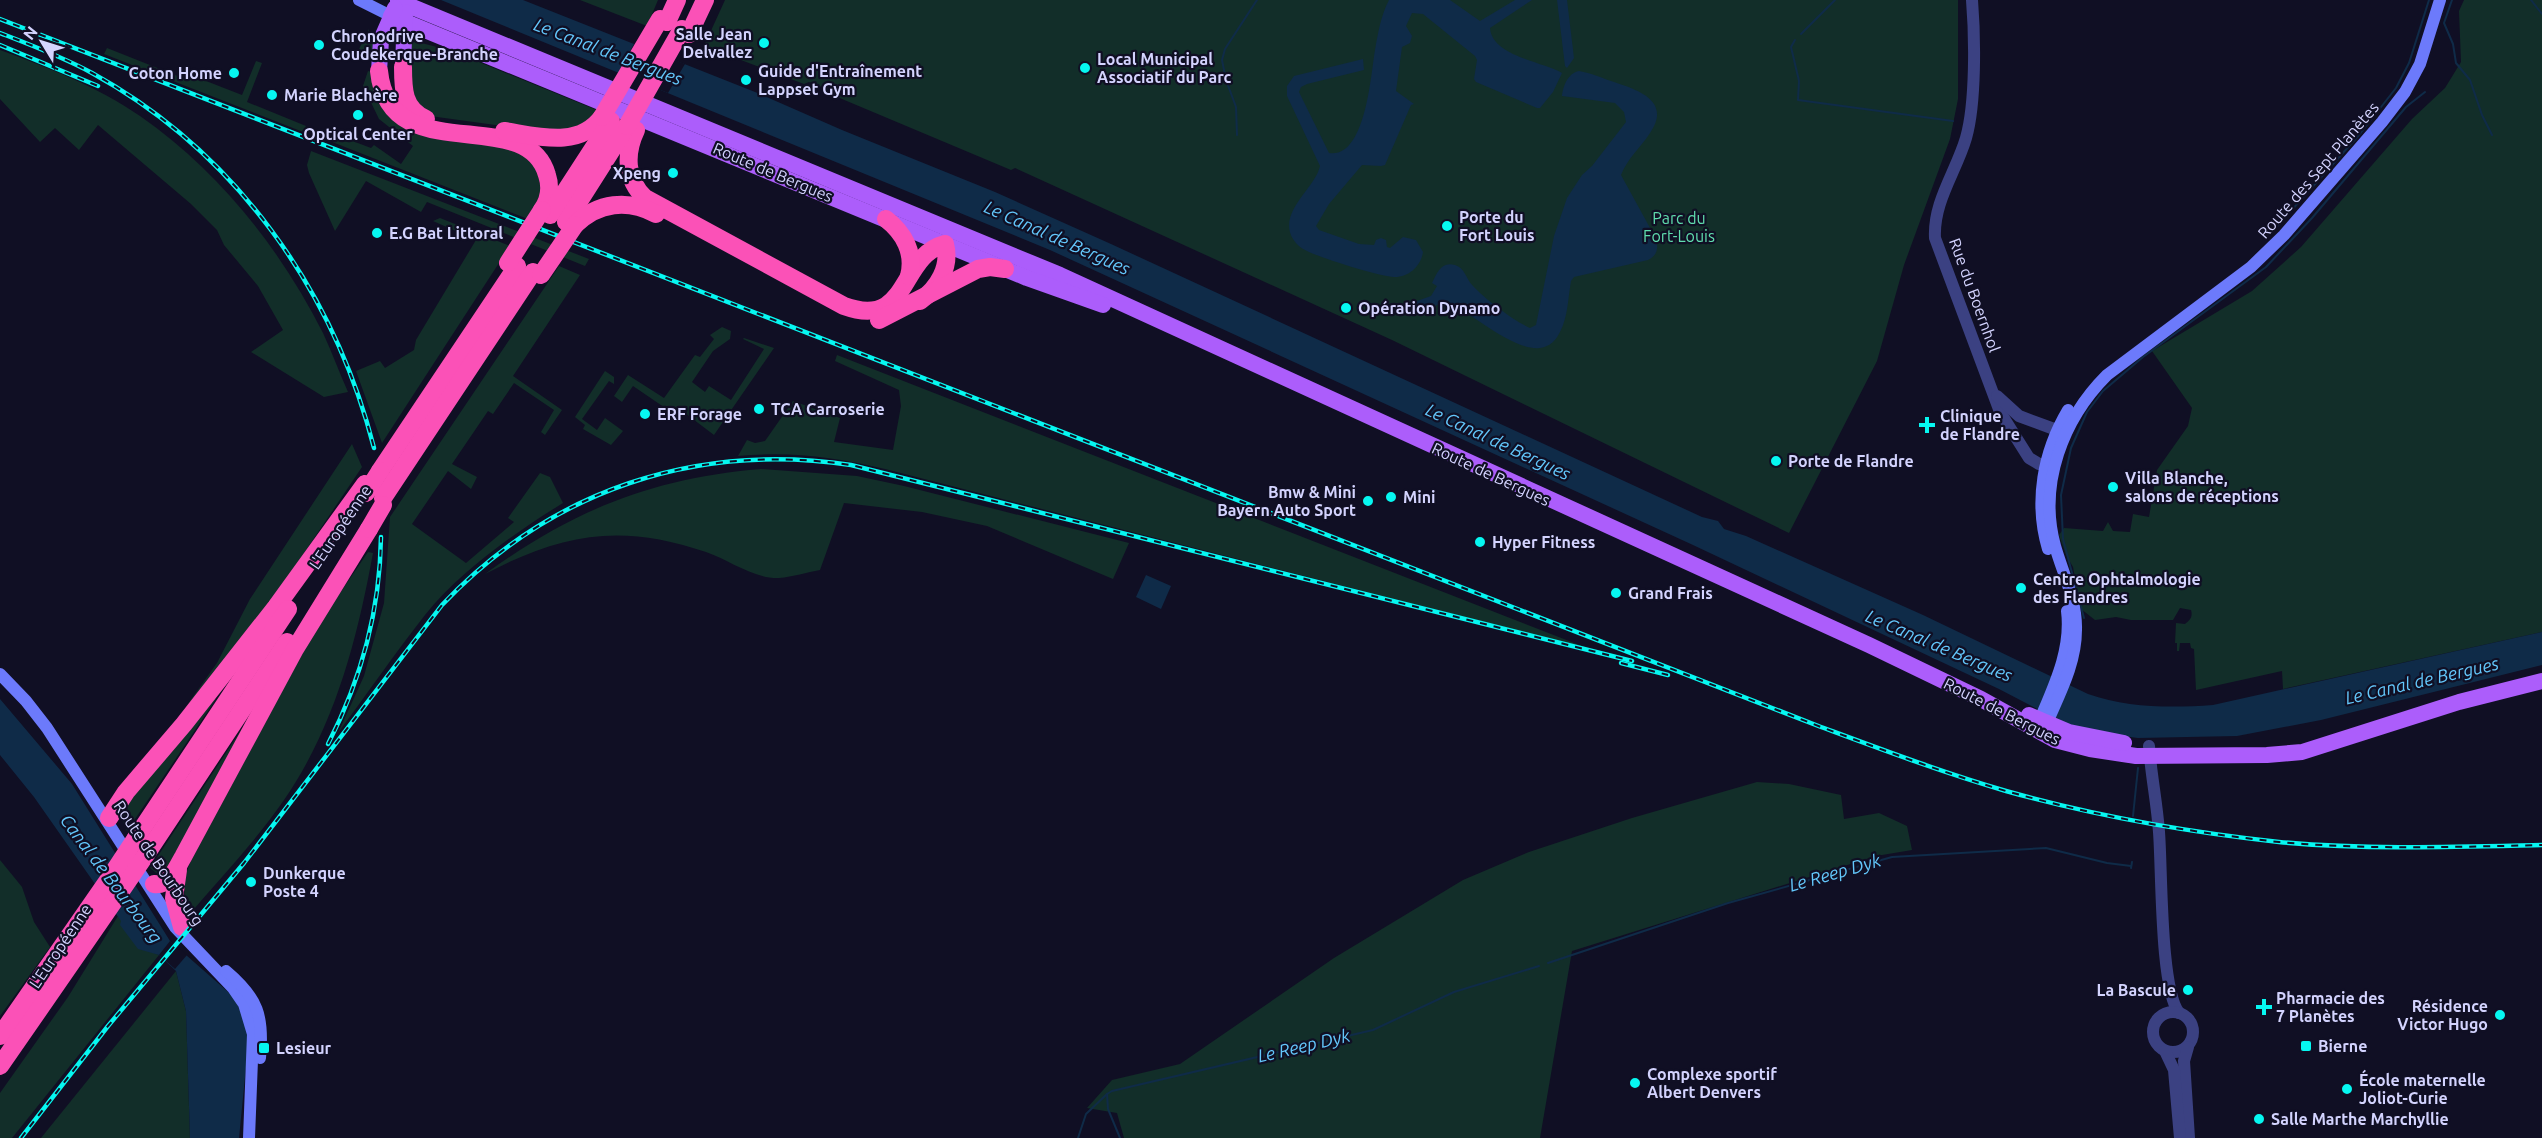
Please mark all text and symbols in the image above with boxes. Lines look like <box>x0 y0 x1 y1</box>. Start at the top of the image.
north arrow <box>12 12 72 72</box>
water label: Le Canal de Bergues <box>531 14 686 89</box>
text: N <box>19 23 41 43</box>
place label: Salle Jean Delvallez <box>676 25 752 61</box>
place label: Chronodrive Coudekerque-Branche <box>331 27 498 63</box>
marker: Salle Jean Delvallez <box>757 36 771 50</box>
marker: Chronodrive Coudekerque-Branche <box>312 38 326 52</box>
place label: Local Municipal Associatif du Parc <box>1097 50 1232 86</box>
marker: Local Municipal Associatif du Parc <box>1078 61 1092 75</box>
place label: Guide d'Entraînement Lappset Gym <box>758 62 922 98</box>
place label: Coton Home <box>129 64 222 82</box>
marker: Coton Home <box>227 66 241 80</box>
marker: Guide d'Entraînement Lappset Gym <box>739 73 753 87</box>
place label: Marie Blachère <box>284 86 397 104</box>
marker: Marie Blachère <box>265 88 279 102</box>
street label: Route des Sept Planètes <box>2254 98 2382 242</box>
marker: Optical Center <box>351 108 365 122</box>
place label: Optical Center <box>303 125 413 143</box>
street label: Route de Bergues <box>710 139 836 205</box>
place label: Xpeng <box>613 164 661 182</box>
marker: Xpeng <box>666 166 680 180</box>
water label: Le Canal de Bergues <box>982 196 1134 278</box>
place label: Porte du Fort Louis <box>1459 208 1535 244</box>
park label: Parc du Fort-Louis <box>1643 209 1715 245</box>
marker: Porte du Fort Louis <box>1440 219 1454 233</box>
place label: E.G Bat Littoral <box>389 224 503 242</box>
marker: E.G Bat Littoral <box>370 226 384 240</box>
street label: Rue du Boernhol <box>1946 236 2004 354</box>
place label: Opération Dynamo <box>1358 299 1500 317</box>
marker: Opération Dynamo <box>1339 301 1353 315</box>
water label: Le Canal de Bergues <box>1423 399 1574 484</box>
place label: TCA Carroserie <box>771 400 885 418</box>
marker: TCA Carroserie <box>752 402 766 416</box>
place label: ERF Forage <box>657 405 742 423</box>
marker: ERF Forage <box>638 407 652 421</box>
place label: Clinique de Flandre <box>1940 407 2020 443</box>
marker: Clinique de Flandre <box>1918 416 1936 434</box>
street label: Route de Bergues <box>1429 439 1553 509</box>
place label: Porte de Flandre <box>1788 452 1914 470</box>
marker: Porte de Flandre <box>1769 454 1783 468</box>
place label: Villa Blanche, salons de réceptions <box>2125 469 2279 505</box>
marker: Villa Blanche, salons de réceptions <box>2106 480 2120 494</box>
street label: L'Européenne <box>305 481 375 573</box>
place label: Bmw & Mini Bayern Auto Sport <box>1217 483 1356 519</box>
place label: Mini <box>1403 488 1436 506</box>
marker: Mini <box>1384 490 1398 504</box>
marker: Bmw & Mini Bayern Auto Sport <box>1361 494 1375 508</box>
place label: Hyper Fitness <box>1492 533 1595 551</box>
marker: Hyper Fitness <box>1473 535 1487 549</box>
place label: Centre Ophtalmologie des Flandres <box>2033 570 2201 606</box>
marker: Centre Ophtalmologie des Flandres <box>2014 581 2028 595</box>
place label: Grand Frais <box>1628 584 1713 602</box>
marker: Grand Frais <box>1609 586 1623 600</box>
water label: Le Canal de Bergues <box>1863 605 2016 685</box>
water label: Le Canal de Bergues <box>2343 652 2501 707</box>
street label: Route de Bergues <box>1941 674 2063 748</box>
street label: Route de Bourbourg <box>110 797 208 929</box>
water label: Canal de Bourbourg <box>57 810 167 947</box>
water label: Le Reep Dyk <box>1787 849 1884 895</box>
place label: Dunkerque Poste 4 <box>263 864 346 900</box>
marker: Dunkerque Poste 4 <box>244 875 258 889</box>
street label: L'Européenne <box>25 900 95 992</box>
place label: La Bascule <box>2096 981 2176 999</box>
marker: La Bascule <box>2181 983 2195 997</box>
place label: Pharmacie des 7 Planètes <box>2276 989 2385 1025</box>
place label: Résidence Victor Hugo <box>2397 997 2488 1033</box>
marker: Pharmacie des 7 Planètes <box>2257 1000 2271 1014</box>
marker: Résidence Victor Hugo <box>2493 1008 2507 1022</box>
water label: Le Reep Dyk <box>1256 1024 1353 1065</box>
place label: Bierne <box>2318 1037 2367 1055</box>
place label: Lesieur <box>276 1039 332 1057</box>
marker: Bierne <box>2299 1039 2313 1053</box>
marker: Lesieur <box>257 1041 271 1055</box>
place label: Complexe sportif Albert Denvers <box>1647 1065 1777 1101</box>
place label: École maternelle Joliot-Curie <box>2359 1069 2486 1107</box>
marker: Complexe sportif Albert Denvers <box>1628 1076 1642 1090</box>
marker: École maternelle Joliot-Curie <box>2340 1082 2354 1096</box>
place label: Salle Marthe Marchyllie <box>2271 1110 2449 1128</box>
marker: Salle Marthe Marchyllie <box>2252 1112 2266 1126</box>

